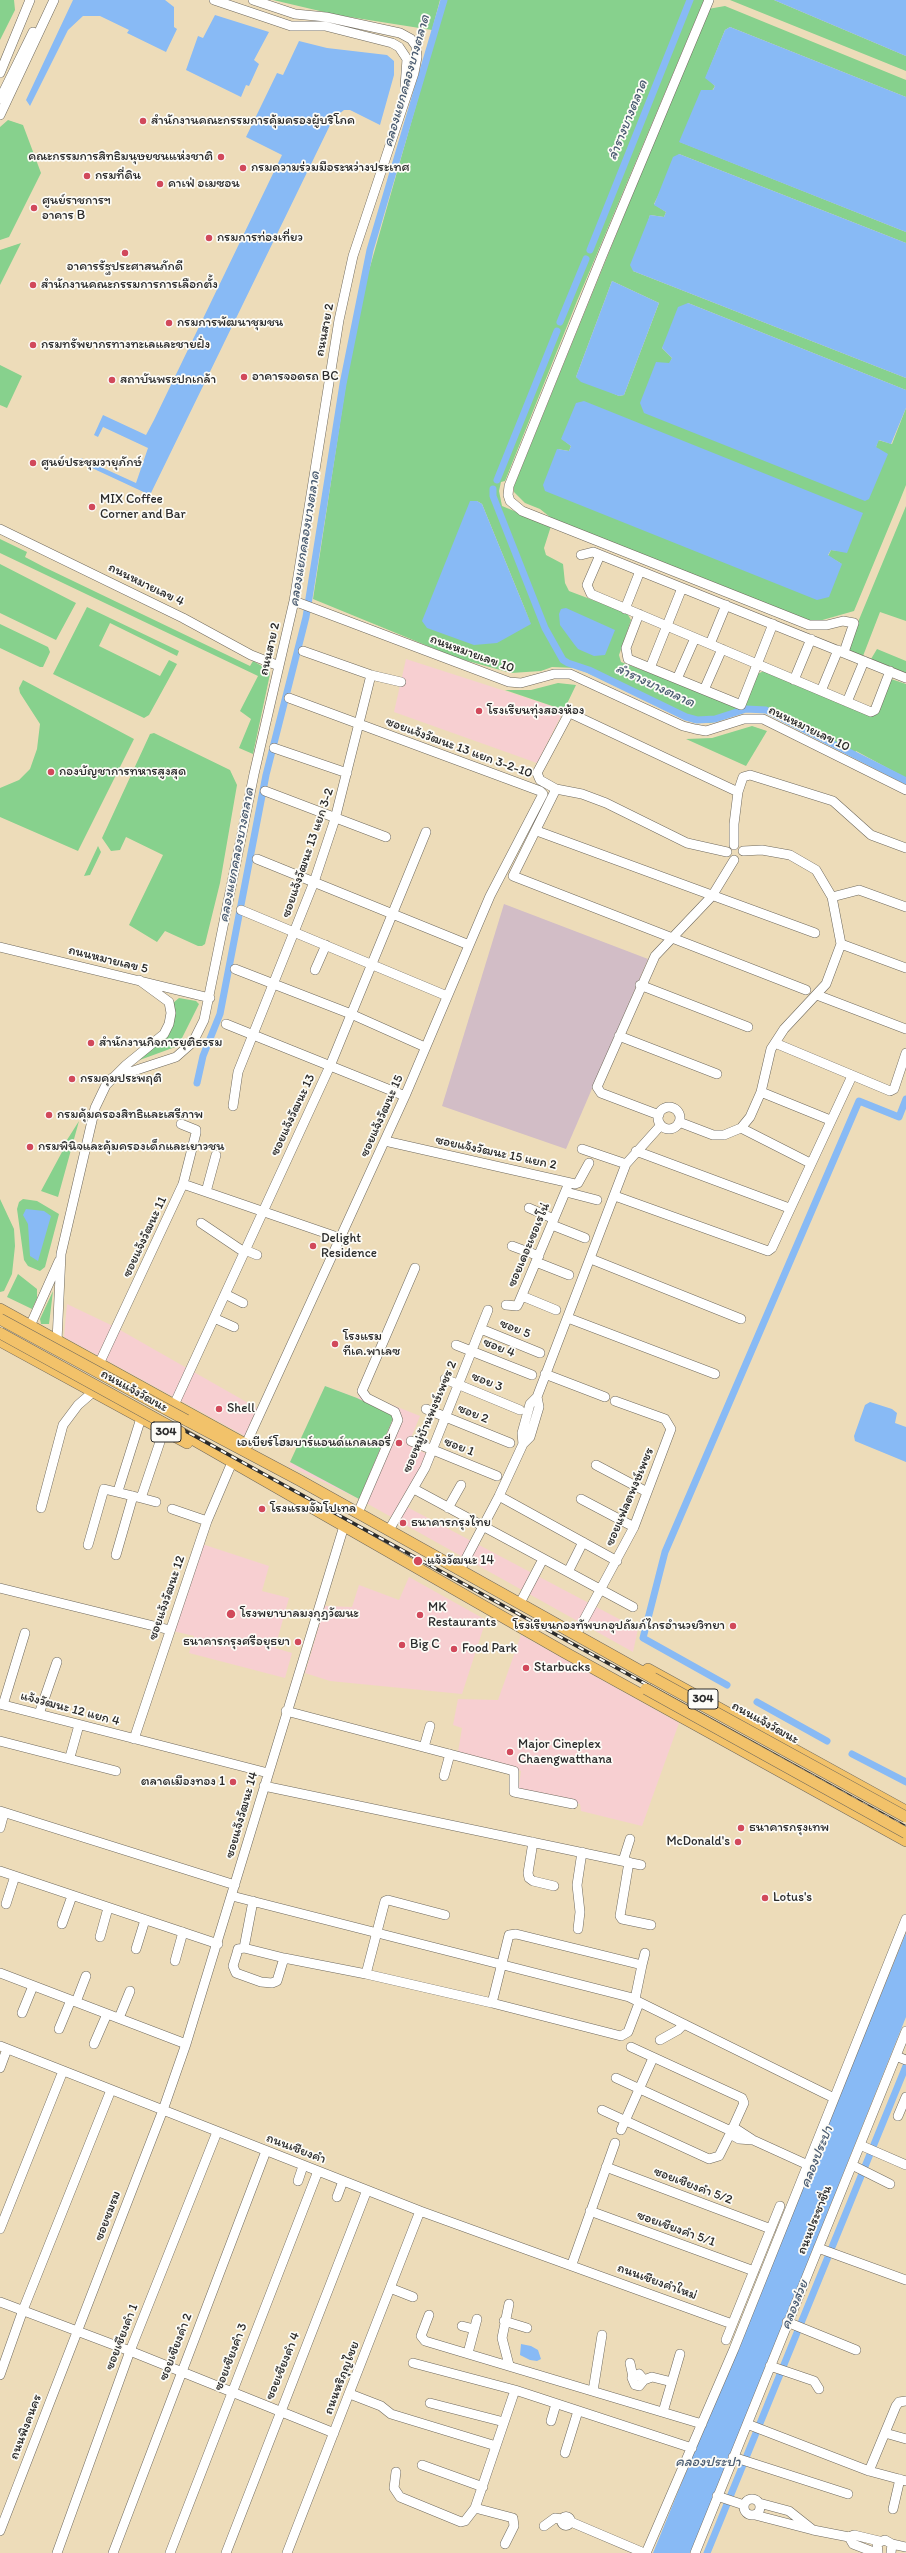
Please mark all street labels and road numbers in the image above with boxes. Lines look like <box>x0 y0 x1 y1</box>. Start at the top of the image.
street label: ถนนสาย 2 <box>312 302 338 358</box>
street label: ถนนหมายเลข 4 <box>105 560 187 610</box>
street label: ถนนสาย 2 <box>256 621 284 677</box>
street label: ถนนหมายเลข 10 <box>428 631 516 677</box>
street label: ถนนหมายเลข 10 <box>766 703 852 755</box>
street label: ซอยแจ้งวัฒนะ 13 แยก 3-2-10 <box>383 714 535 782</box>
street label: ซอยแจ้งวัฒนะ 13 แยก 3-2 <box>278 786 338 920</box>
street label: ถนนหมายเลข 5 <box>67 943 149 977</box>
street label: ซอยแจ้งวัฒนะ 13 <box>267 1072 319 1158</box>
street label: ซอยแจ้งวัฒนะ 15 <box>357 1072 407 1160</box>
street label: ซอยแจ้งวัฒนะ 15 แยก 2 <box>434 1133 558 1173</box>
street label: ซอยแจ้งวัฒนะ 11 <box>119 1194 171 1280</box>
street label: ซอยเดอะเซอเรโน่ <box>504 1201 554 1289</box>
street label: ซอย 5 <box>497 1316 533 1342</box>
street label: ซอย 4 <box>481 1335 517 1361</box>
street label: ซอยหมู่บ้านพงษ์เพชร 2 <box>399 1359 461 1475</box>
street label: ถนนแจ้งวัฒนะ <box>98 1366 170 1416</box>
street label: ซอย 3 <box>469 1369 505 1395</box>
street label: ซอย 2 <box>455 1401 491 1427</box>
road number: 304 <box>151 1422 181 1442</box>
street label: ซอย 1 <box>442 1434 476 1460</box>
street label: ซอยแฟลตพงษ์เพชร <box>602 1446 658 1548</box>
street label: ซอยแจ้งวัฒนะ 12 <box>145 1554 189 1642</box>
street label: แจ้งวัฒนะ 12 แยก 4 <box>19 1688 121 1730</box>
road number: 304 <box>688 1689 718 1709</box>
street label: ถนนแจ้งวัฒนะ <box>729 1698 801 1748</box>
street label: ซอยแจ้งวัฒนะ 14 <box>222 1770 262 1860</box>
street label: ถนนเชียงคำ <box>264 2131 328 2167</box>
street label: ซอยเชียงคำ 5/2 <box>651 2164 735 2208</box>
street label: ถนนประชาชื่น <box>794 2183 836 2257</box>
street label: ซอยชมรม <box>91 2189 125 2243</box>
street label: ซอยเชียงคำ 5/1 <box>635 2208 717 2250</box>
street label: ถนนเชียงคำใหม่ <box>615 2260 699 2304</box>
street label: ซอยเชียงคำ 1 <box>102 2302 142 2372</box>
street label: ซอยเชียงคำ 2 <box>156 2311 196 2383</box>
street label: ซอยเชียงคำ 3 <box>211 2321 251 2393</box>
street label: ซอยเชียงคำ 4 <box>262 2330 304 2402</box>
street label: ถนนหริภุญไชย <box>321 2339 363 2417</box>
street label: ถนนพิงคนคร <box>6 2392 46 2462</box>

